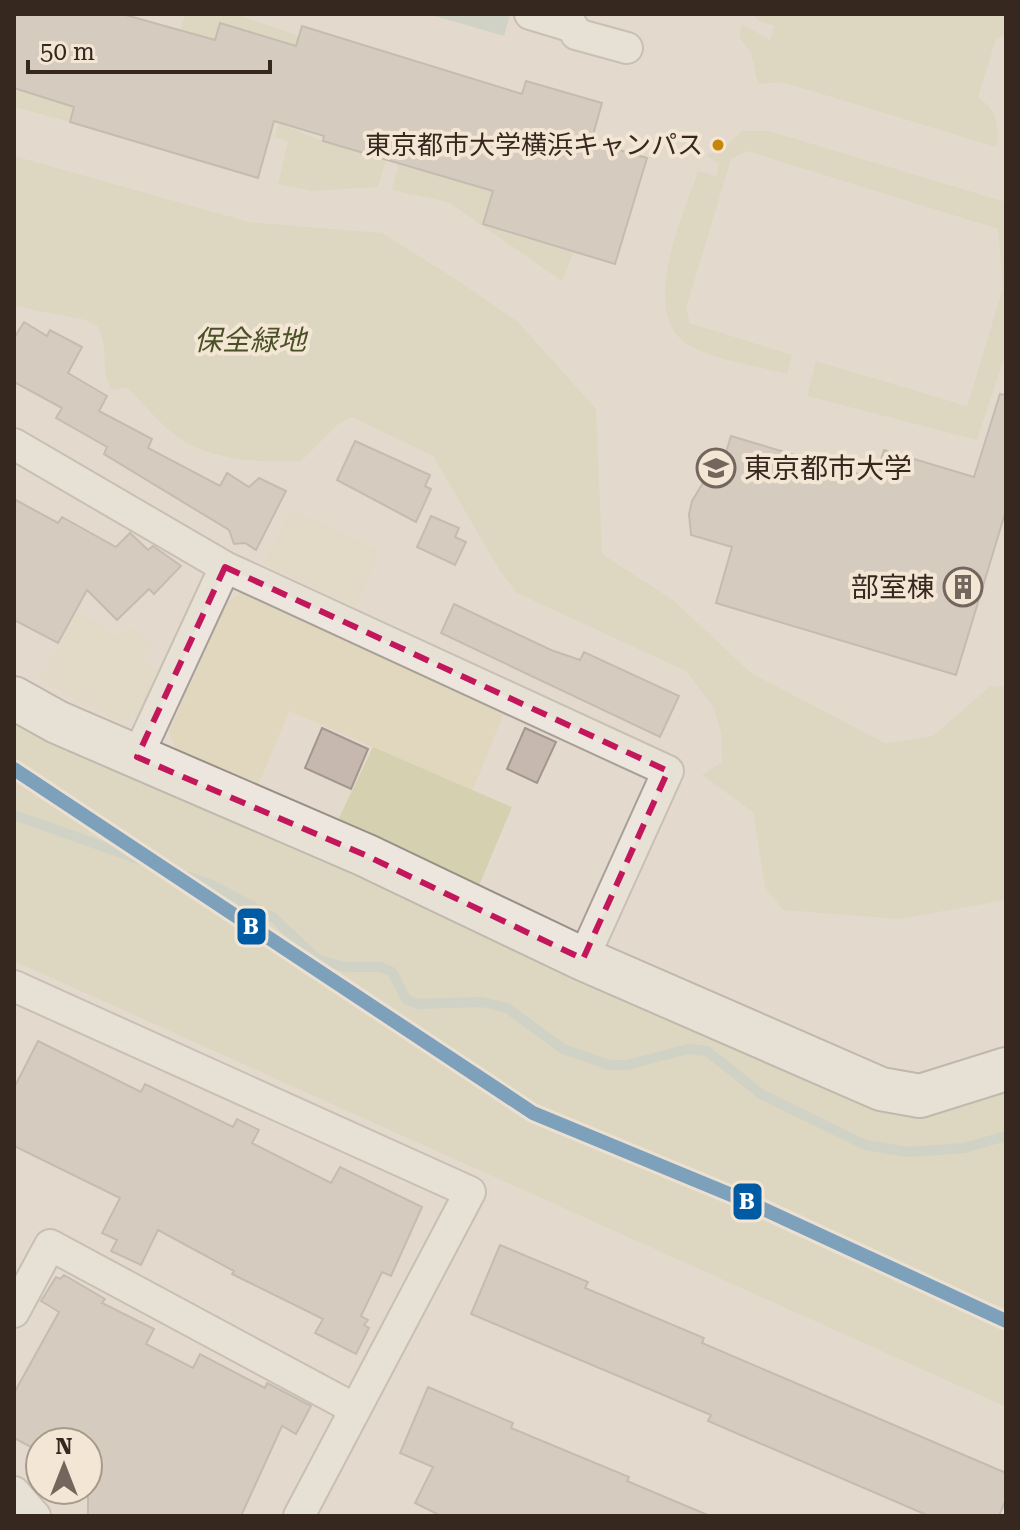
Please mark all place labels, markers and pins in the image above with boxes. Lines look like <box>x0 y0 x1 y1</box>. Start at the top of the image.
place label: 東京都市大学横浜キャンパス <box>365 130 703 160</box>
marker: 東京都市大学横浜キャンパス <box>710 137 726 153</box>
school or university icon: 東京都市大学 <box>695 447 737 489</box>
place label: 東京都市大学 <box>744 452 912 485</box>
building icon: 部室棟 <box>942 566 984 608</box>
place label: 部室棟 <box>851 571 935 604</box>

